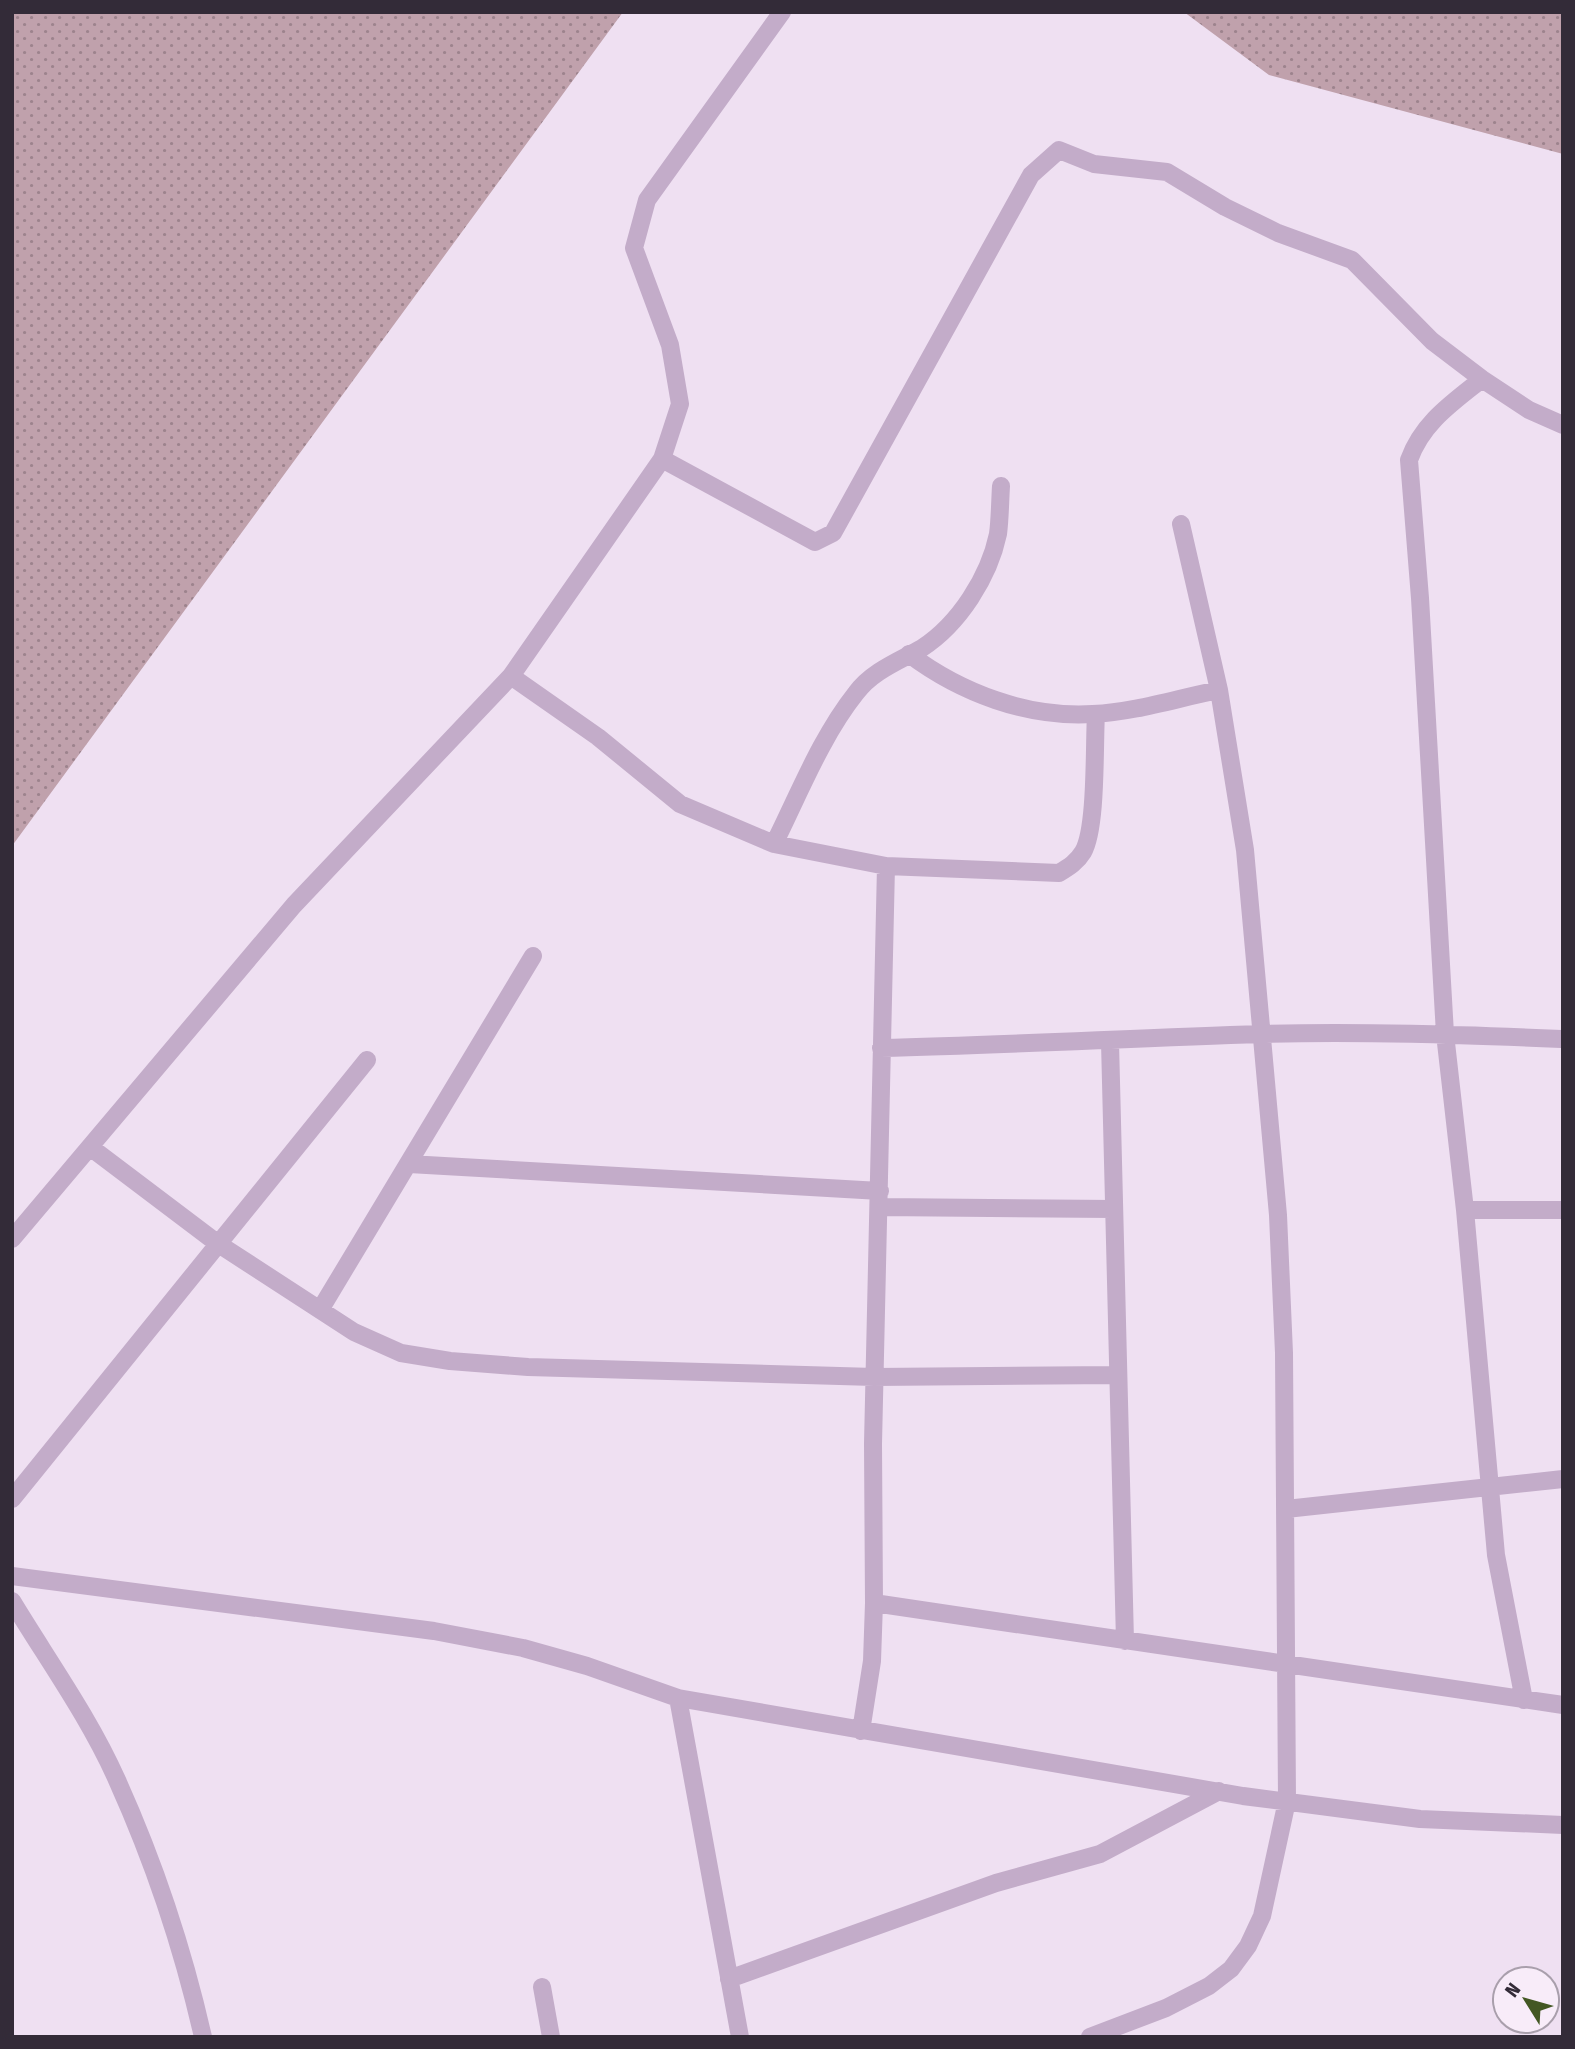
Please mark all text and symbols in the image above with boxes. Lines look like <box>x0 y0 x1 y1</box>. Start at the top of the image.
north arrow <box>1491 1965 1561 2035</box>
text: N <box>1500 1979 1525 2002</box>

